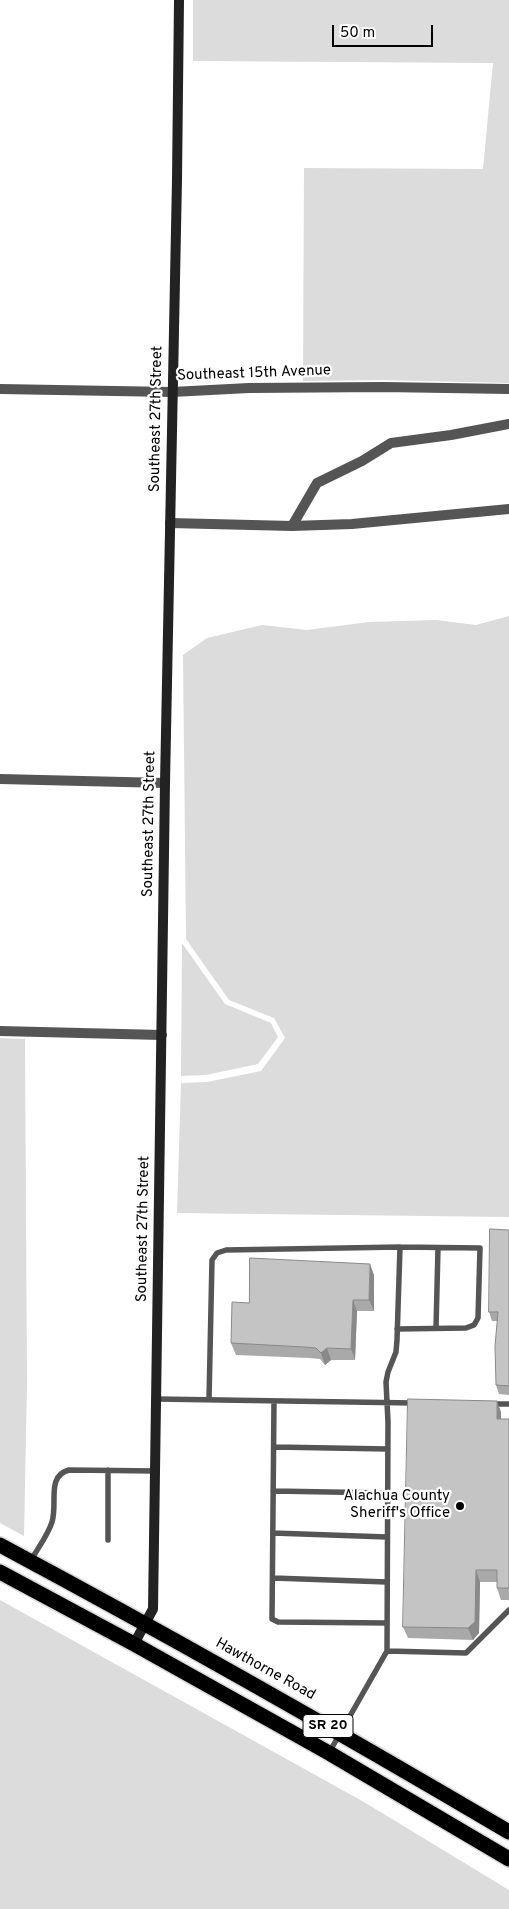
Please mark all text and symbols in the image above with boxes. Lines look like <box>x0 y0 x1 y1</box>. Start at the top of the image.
scale bar <box>334 15 435 47</box>
text: 50 m <box>340 24 375 43</box>
street label: Southeast 27th Street <box>147 346 167 492</box>
street label: Southeast 15th Avenue <box>177 362 331 386</box>
street label: Southeast 27th Street <box>140 751 160 897</box>
street label: Southeast 27th Street <box>134 1156 154 1302</box>
place label: Alachua County Sheriff's Office <box>344 1488 450 1523</box>
marker: Alachua County Sheriff's Office <box>454 1500 466 1512</box>
street label: Hawthorne Road <box>212 1635 318 1705</box>
road number: SR 20 <box>303 1714 353 1738</box>

